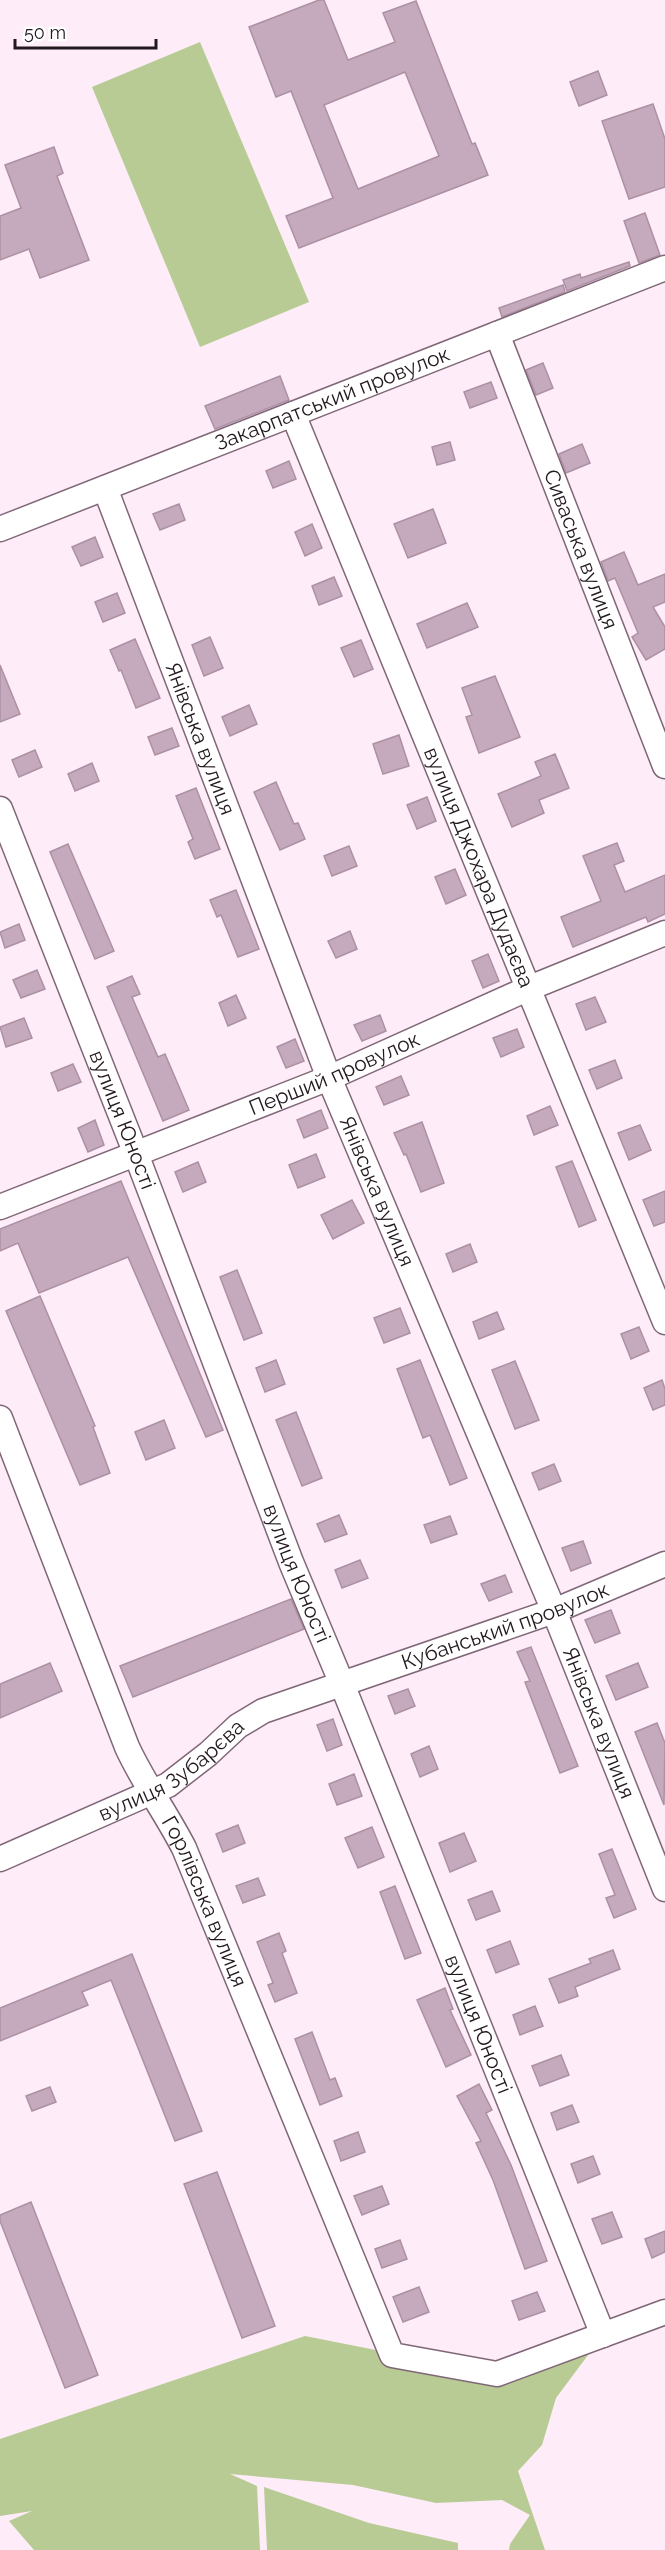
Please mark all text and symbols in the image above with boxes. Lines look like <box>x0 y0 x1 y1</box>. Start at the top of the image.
scale bar <box>15 12 156 50</box>
text: 50 m <box>24 22 66 43</box>
street label: Закарпатський провулок <box>211 341 453 455</box>
street label: Сиваська вулиця <box>539 466 624 632</box>
street label: Янівська вулиця <box>160 659 241 818</box>
street label: вулиця Джохара Дудаєва <box>419 743 540 991</box>
street label: Перший провулок <box>245 1026 423 1120</box>
street label: вулиця Юності <box>84 1047 161 1192</box>
street label: Янівська вулиця <box>334 1112 420 1270</box>
street label: вулиця Юності <box>258 1501 336 1646</box>
street label: Кубанський провулок <box>398 1576 613 1675</box>
street label: Янівська вулиця <box>558 1643 641 1802</box>
street label: вулиця Зубарєва <box>95 1714 249 1826</box>
street label: Горлівська вулиця <box>157 1811 253 1991</box>
street label: вулиця Юності <box>440 1951 518 2097</box>

